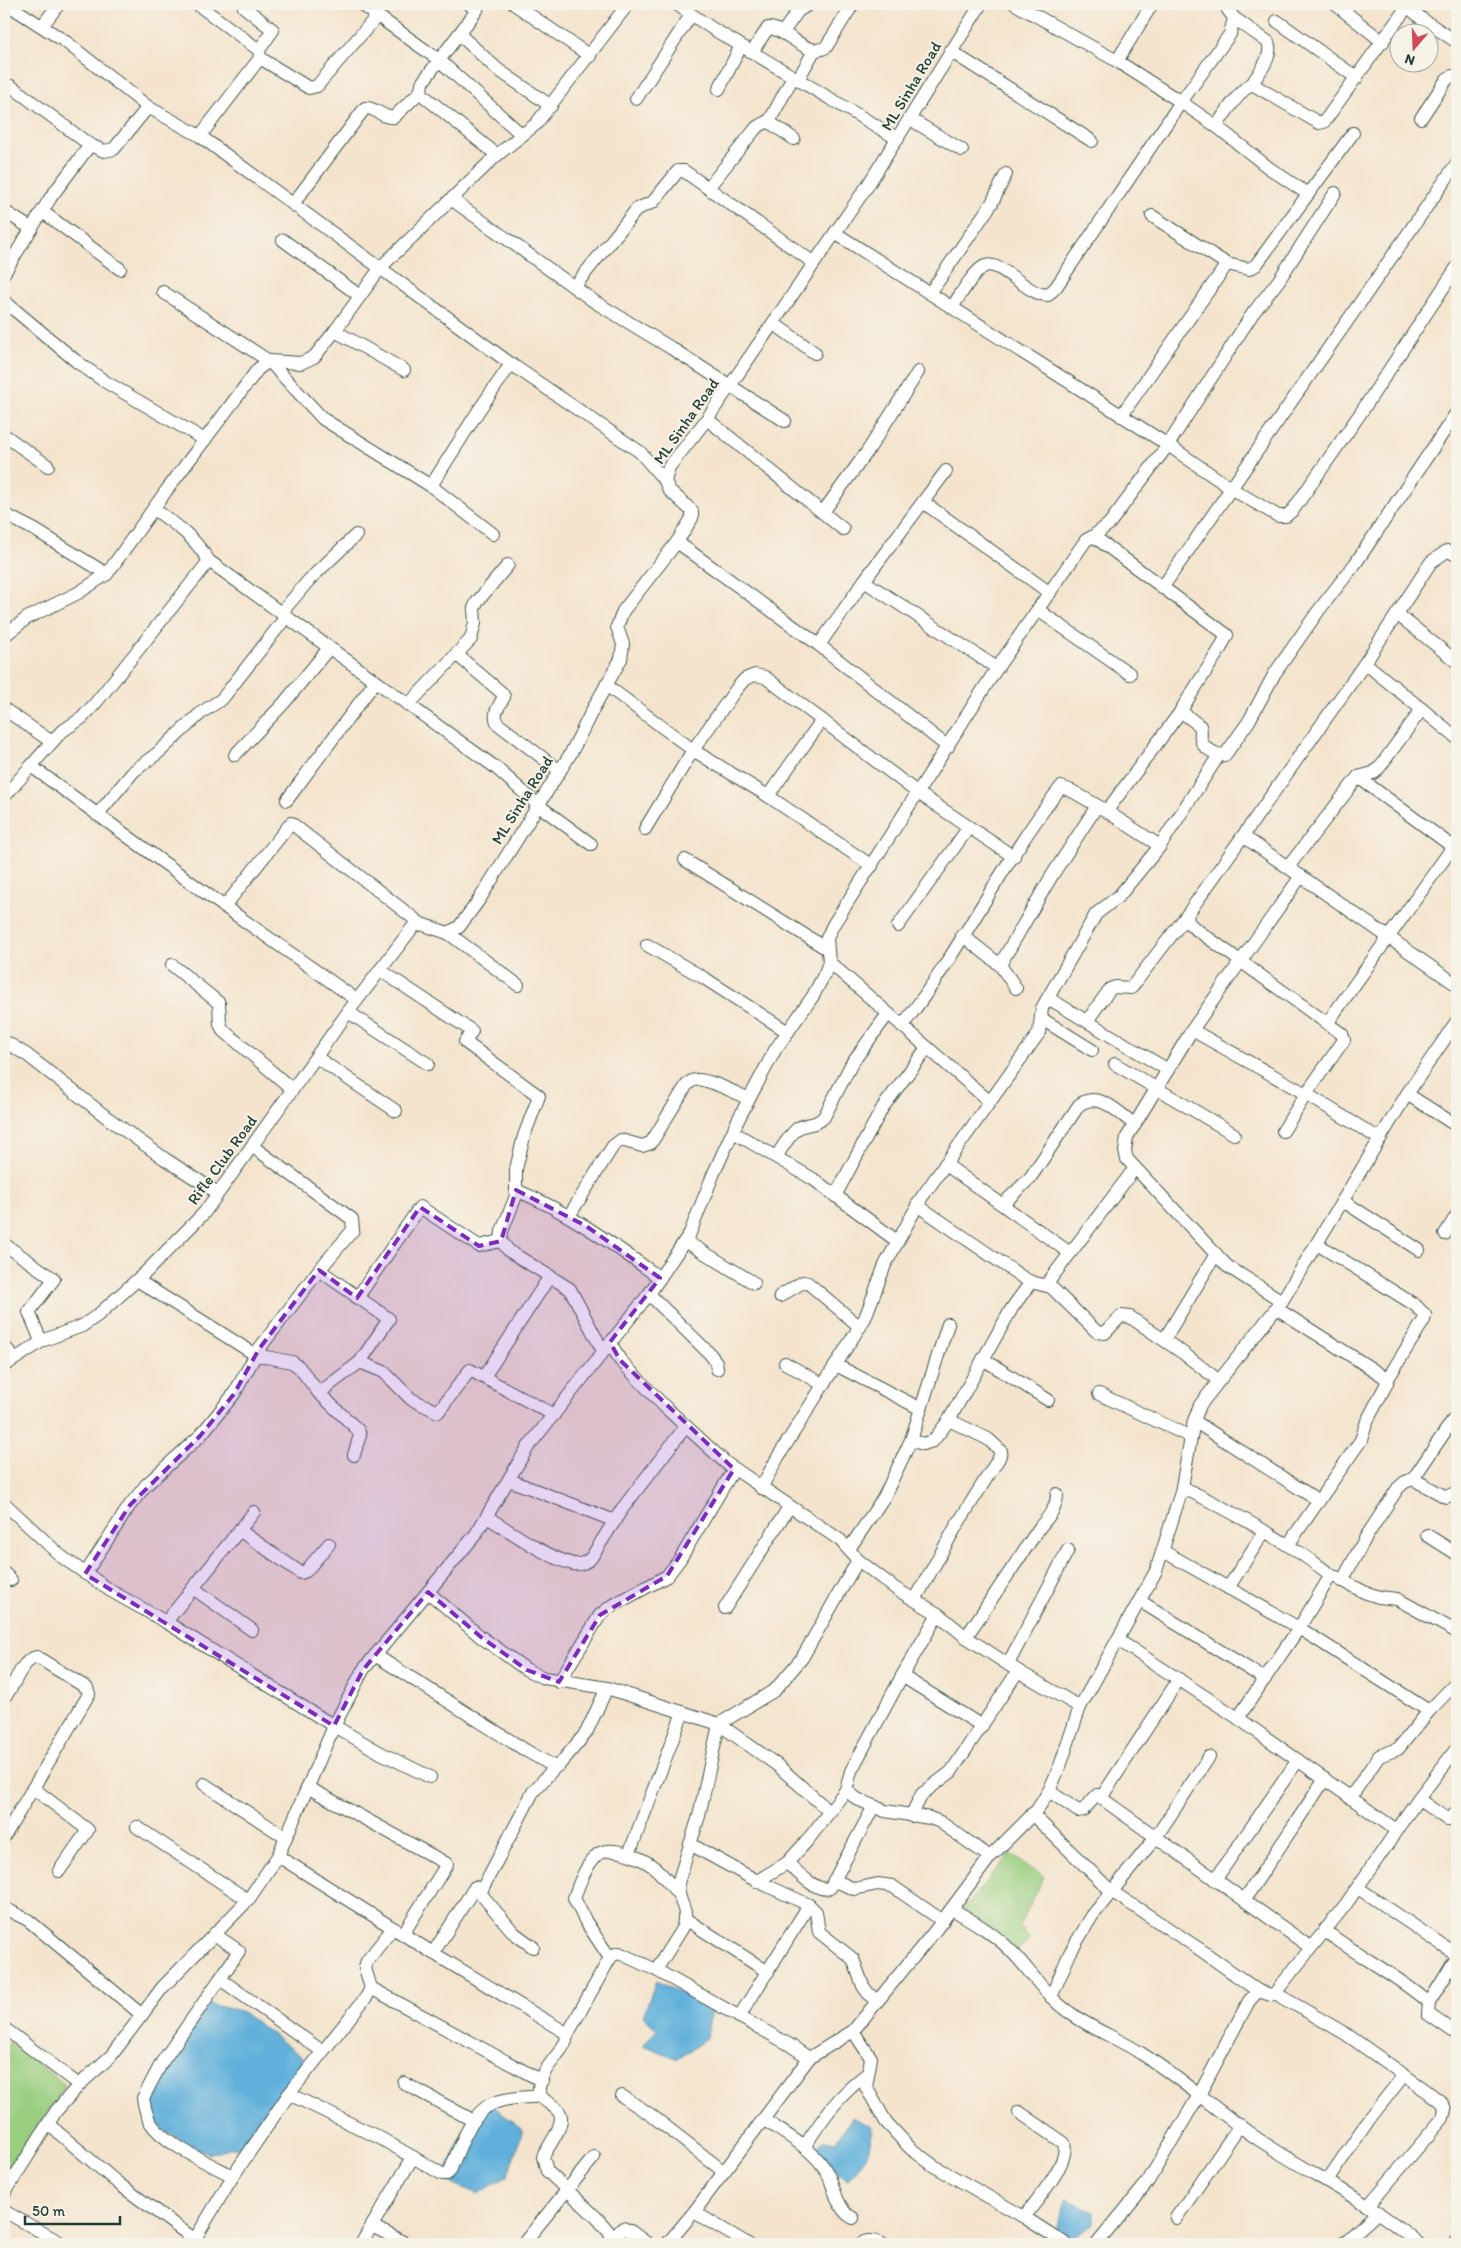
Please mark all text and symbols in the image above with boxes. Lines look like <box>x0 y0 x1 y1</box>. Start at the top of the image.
north arrow <box>1388 22 1438 72</box>
street label: ML Sinha Road <box>877 38 945 134</box>
text: N <box>1403 50 1417 69</box>
street label: ML Sinha Road <box>649 374 723 468</box>
street label: ML Sinha Road <box>487 752 557 848</box>
street label: Rifle Club Road <box>183 1111 261 1208</box>
scale bar <box>25 2193 120 2225</box>
text: 50 m <box>32 2202 65 2220</box>

